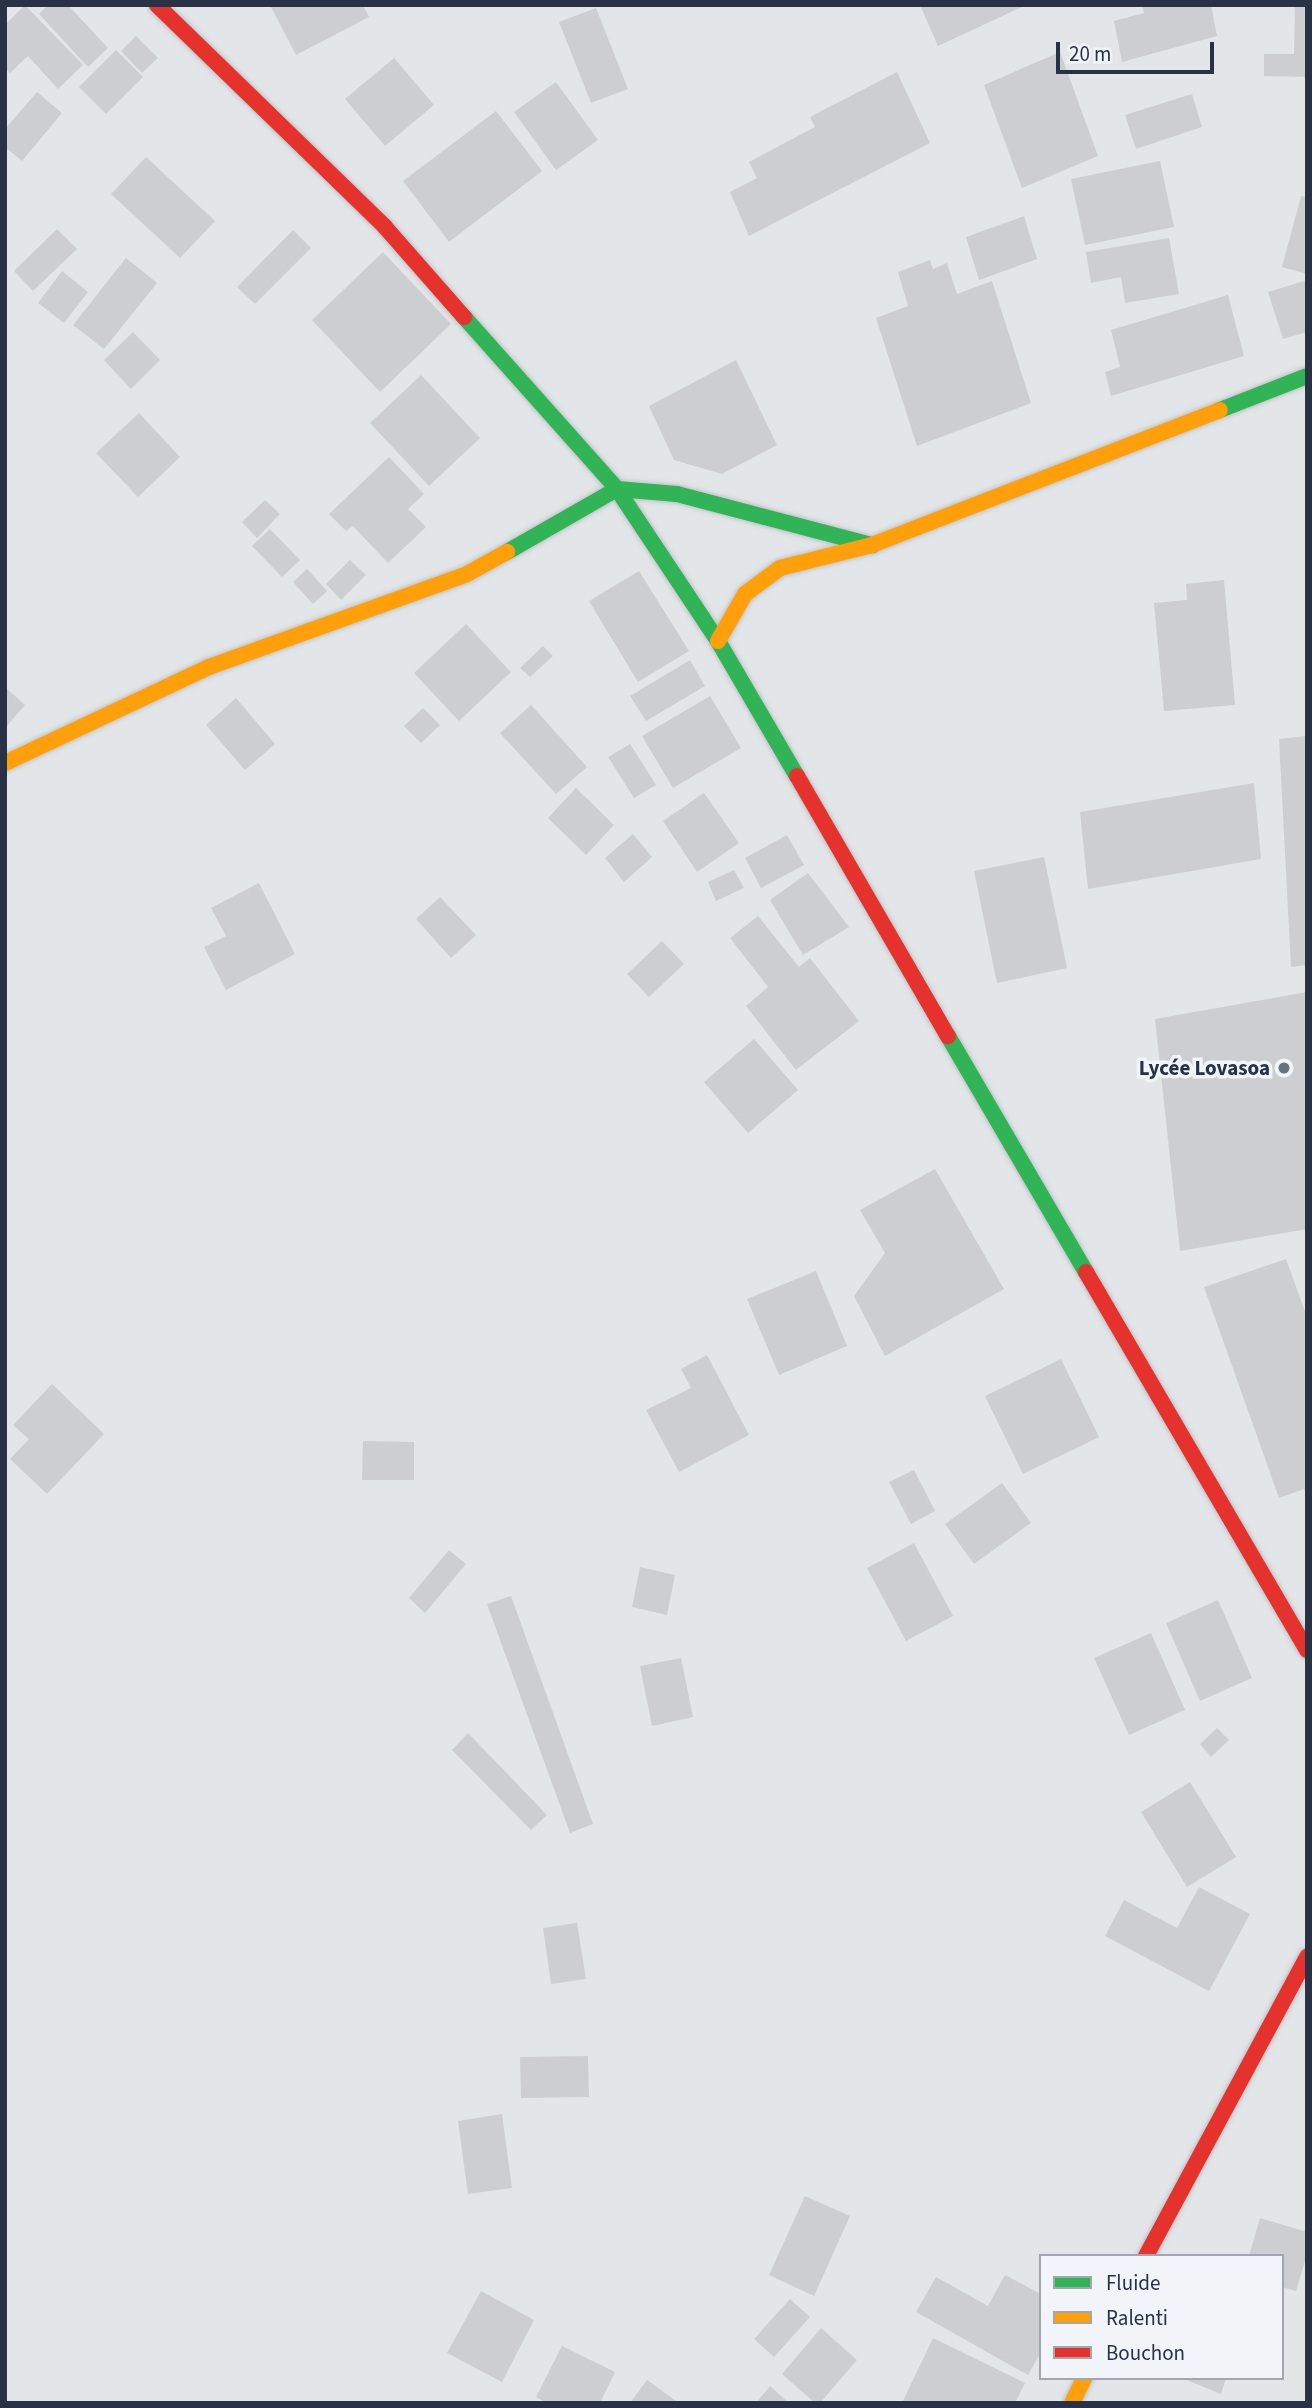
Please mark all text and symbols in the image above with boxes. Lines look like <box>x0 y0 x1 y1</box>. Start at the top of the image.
scale bar <box>1060 28 1218 72</box>
text: 20 m <box>1069 39 1111 69</box>
place label: Lycée Lovasoa <box>1139 1055 1270 1081</box>
marker: Lycée Lovasoa <box>1276 1060 1292 1076</box>
legend <box>1039 2254 1284 2380</box>
text: Fluide <box>1106 2268 1160 2298</box>
text: Ralenti <box>1106 2303 1168 2333</box>
text: Bouchon <box>1106 2338 1185 2368</box>

